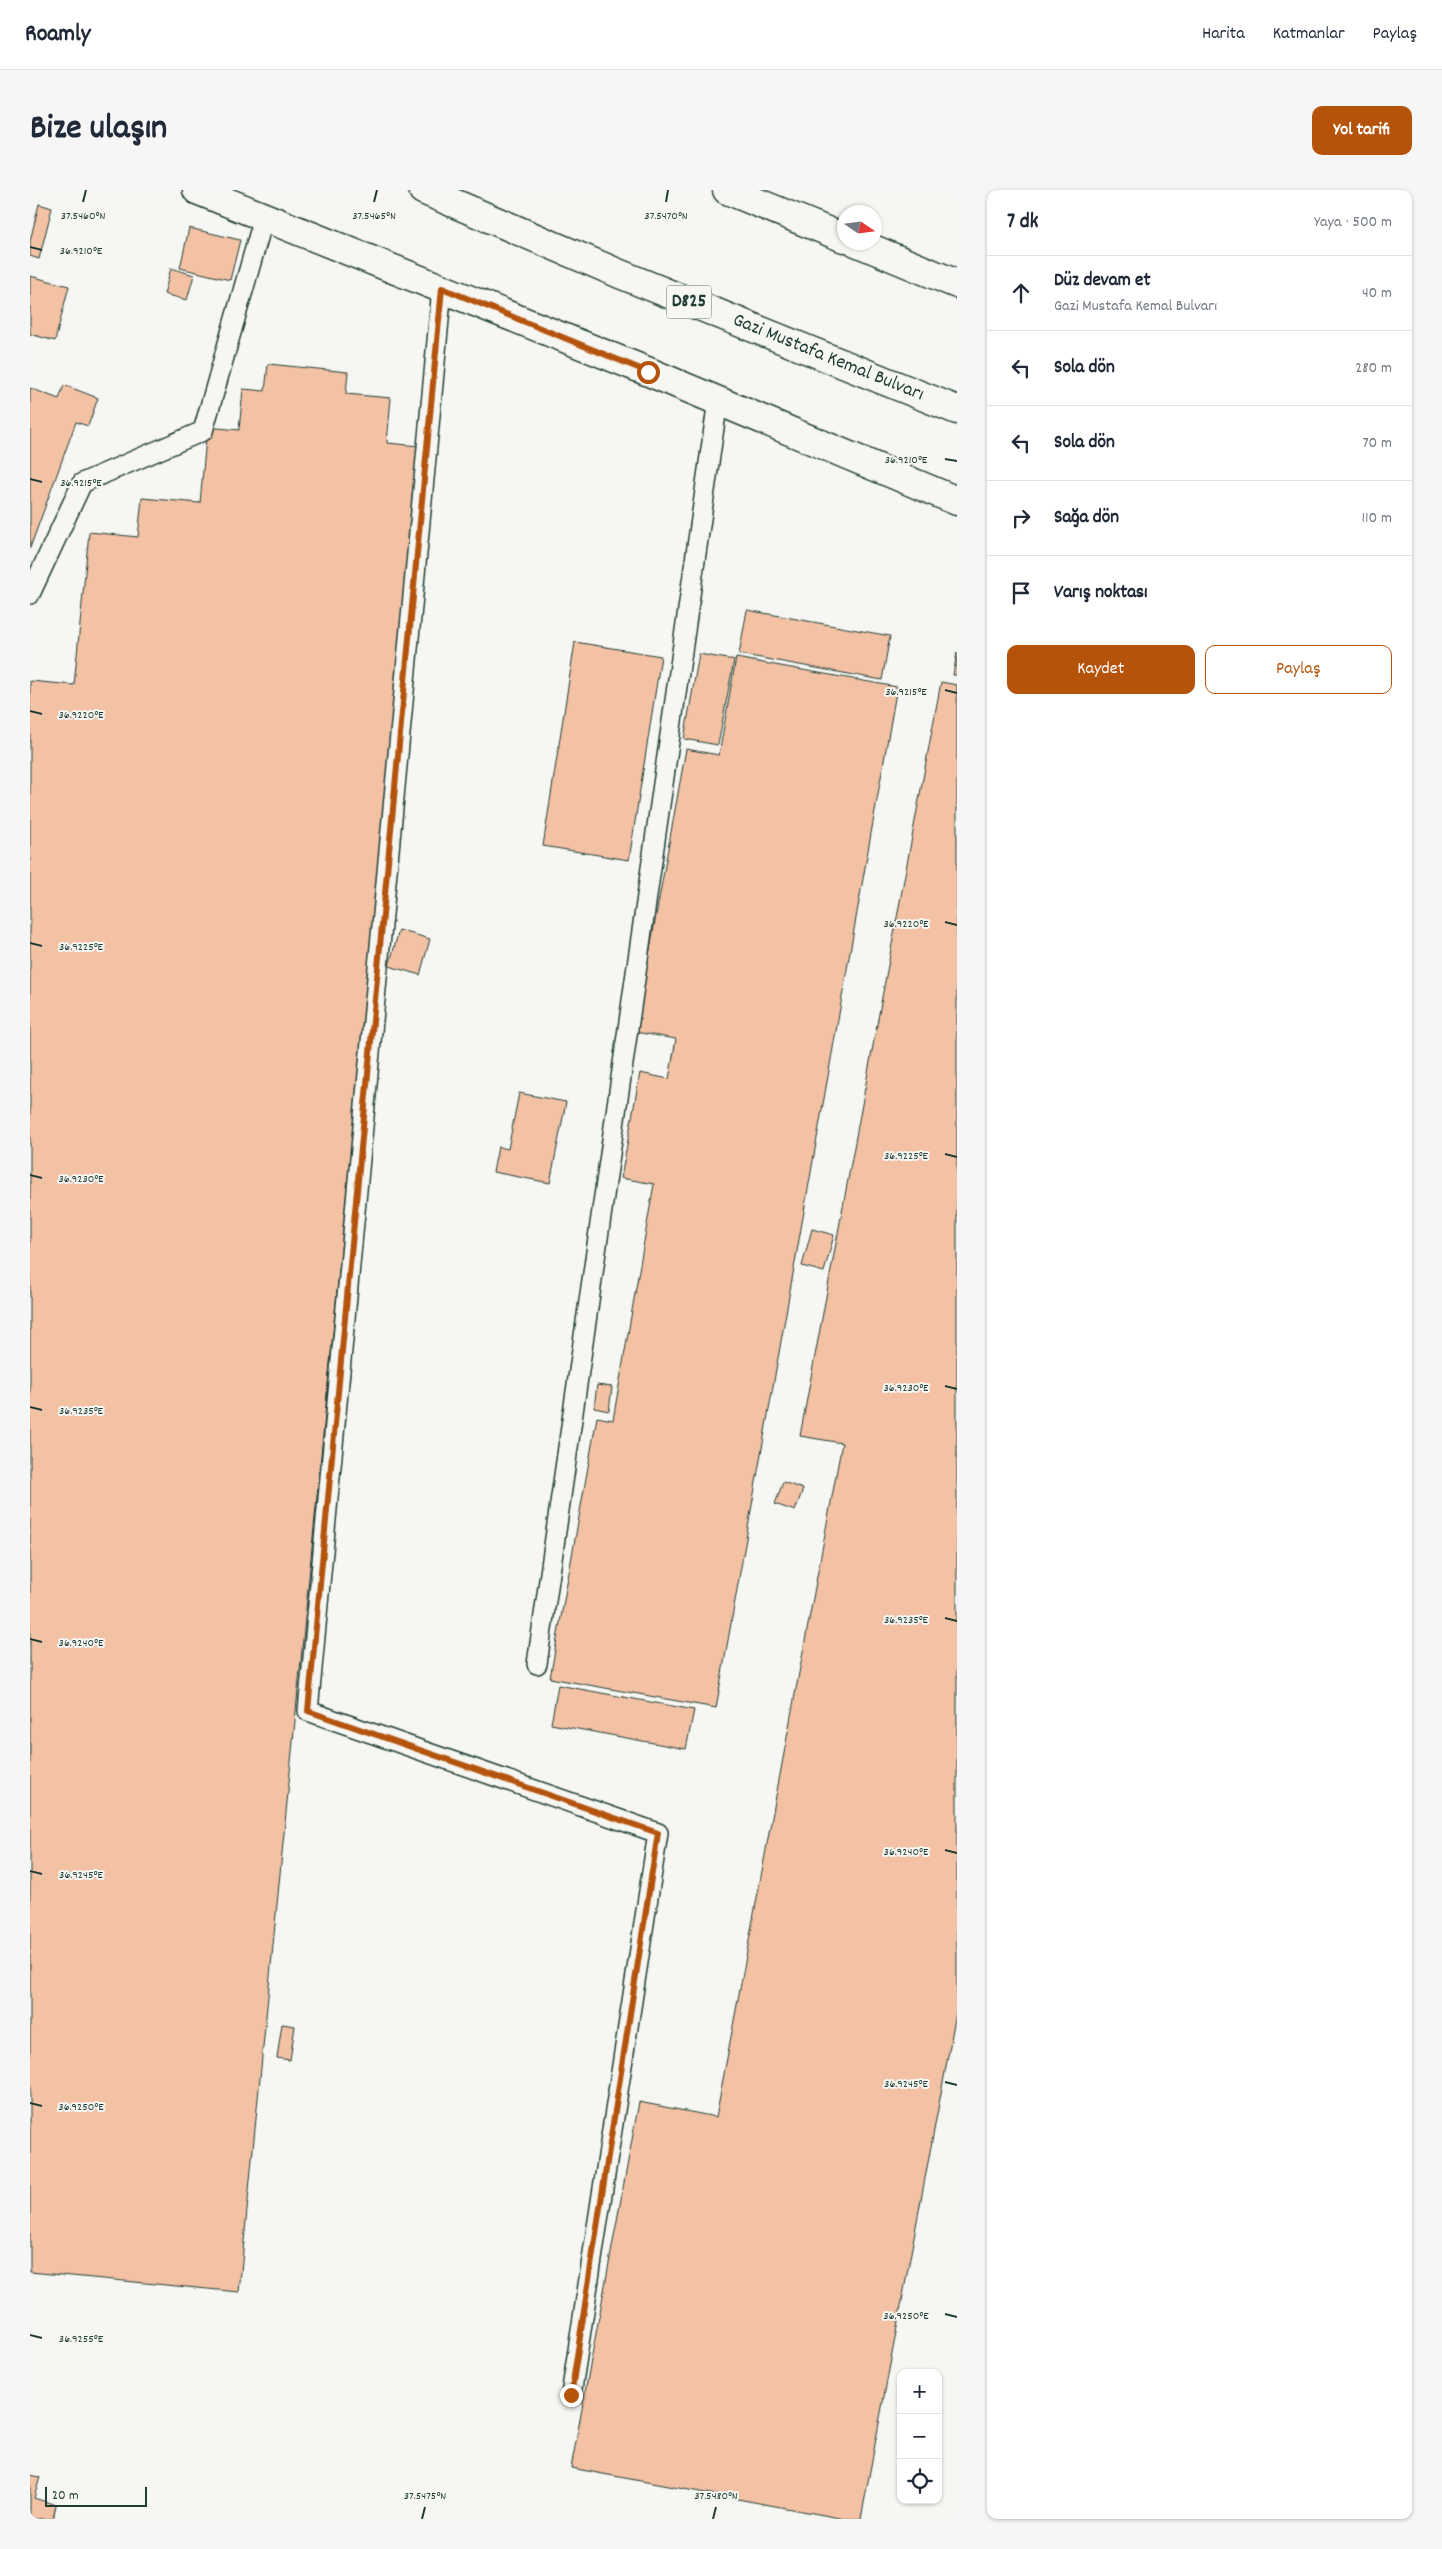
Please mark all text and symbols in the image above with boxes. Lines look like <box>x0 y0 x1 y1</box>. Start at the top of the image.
text: Roamly <box>25 18 91 52</box>
text: Harita <box>1202 22 1245 47</box>
text: Katmanlar <box>1273 22 1345 47</box>
text: Paylaş <box>1373 22 1417 47</box>
text: Bize ulaşın <box>30 105 167 155</box>
button: Yol tarifi <box>1312 106 1412 155</box>
north arrow <box>837 205 882 250</box>
text: 37.5460°N <box>61 208 105 225</box>
text: 37.5465°N <box>352 208 396 225</box>
text: 37.5470°N <box>644 208 688 225</box>
text: 7 dk <box>1007 208 1038 238</box>
text: Yaya · 500 m <box>1314 211 1392 234</box>
text: 36.9210°E <box>60 243 103 260</box>
text: Düz devam et <box>1054 268 1150 295</box>
icon: ahead <box>1007 279 1035 307</box>
text: 40 m <box>1362 282 1392 305</box>
road number: D825 <box>666 285 712 318</box>
text: Gazi Mustafa Kemal Bulvarı <box>1054 295 1217 318</box>
street label: Gazi Mustafa Kemal Bulvarı <box>728 307 928 409</box>
icon: left <box>1007 354 1035 382</box>
text: Sola dön <box>1054 355 1115 382</box>
text: 280 m <box>1355 357 1392 380</box>
route start <box>637 361 660 384</box>
icon: left <box>1007 429 1035 457</box>
text: Sola dön <box>1054 430 1115 457</box>
text: 70 m <box>1362 432 1392 455</box>
text: 36.9210°E <box>885 452 928 469</box>
text: 36.9215°E <box>60 475 102 492</box>
icon: right <box>1007 504 1035 532</box>
text: Sağa dön <box>1054 505 1119 532</box>
text: 110 m <box>1362 507 1392 530</box>
icon: arrive <box>1007 579 1035 607</box>
text: Varış noktası <box>1054 580 1148 607</box>
button: Kaydet <box>1007 645 1195 694</box>
button: Paylaş <box>1205 645 1392 694</box>
text: 36.9215°E <box>885 684 927 701</box>
text: 36.9220°E <box>58 707 104 724</box>
text: 36.9220°E <box>883 916 929 933</box>
text: 36.9225°E <box>59 939 104 956</box>
text: 36.9225°E <box>884 1148 929 1165</box>
text: 36.9230°E <box>58 1171 104 1188</box>
text: 36.9230°E <box>883 1380 929 1397</box>
text: 36.9235°E <box>59 1403 104 1420</box>
text: 36.9235°E <box>884 1612 929 1629</box>
text: 36.9240°E <box>59 1635 104 1652</box>
text: 36.9240°E <box>884 1844 929 1861</box>
text: 36.9245°E <box>59 1867 103 1884</box>
text: 36.9245°E <box>884 2076 928 2093</box>
text: 36.9250°E <box>58 2099 104 2116</box>
text: 36.9250°E <box>883 2308 929 2325</box>
text: 36.9255°E <box>59 2331 104 2348</box>
map controls <box>897 2369 942 2504</box>
button: + <box>897 2369 942 2414</box>
route end <box>560 2384 583 2407</box>
button: − <box>897 2414 942 2459</box>
button: locate <box>897 2459 942 2504</box>
scale bar <box>45 2484 148 2507</box>
text: 20 m <box>52 2486 79 2506</box>
text: 37.5475°N <box>404 2488 446 2505</box>
text: 37.5480°N <box>694 2488 738 2505</box>

